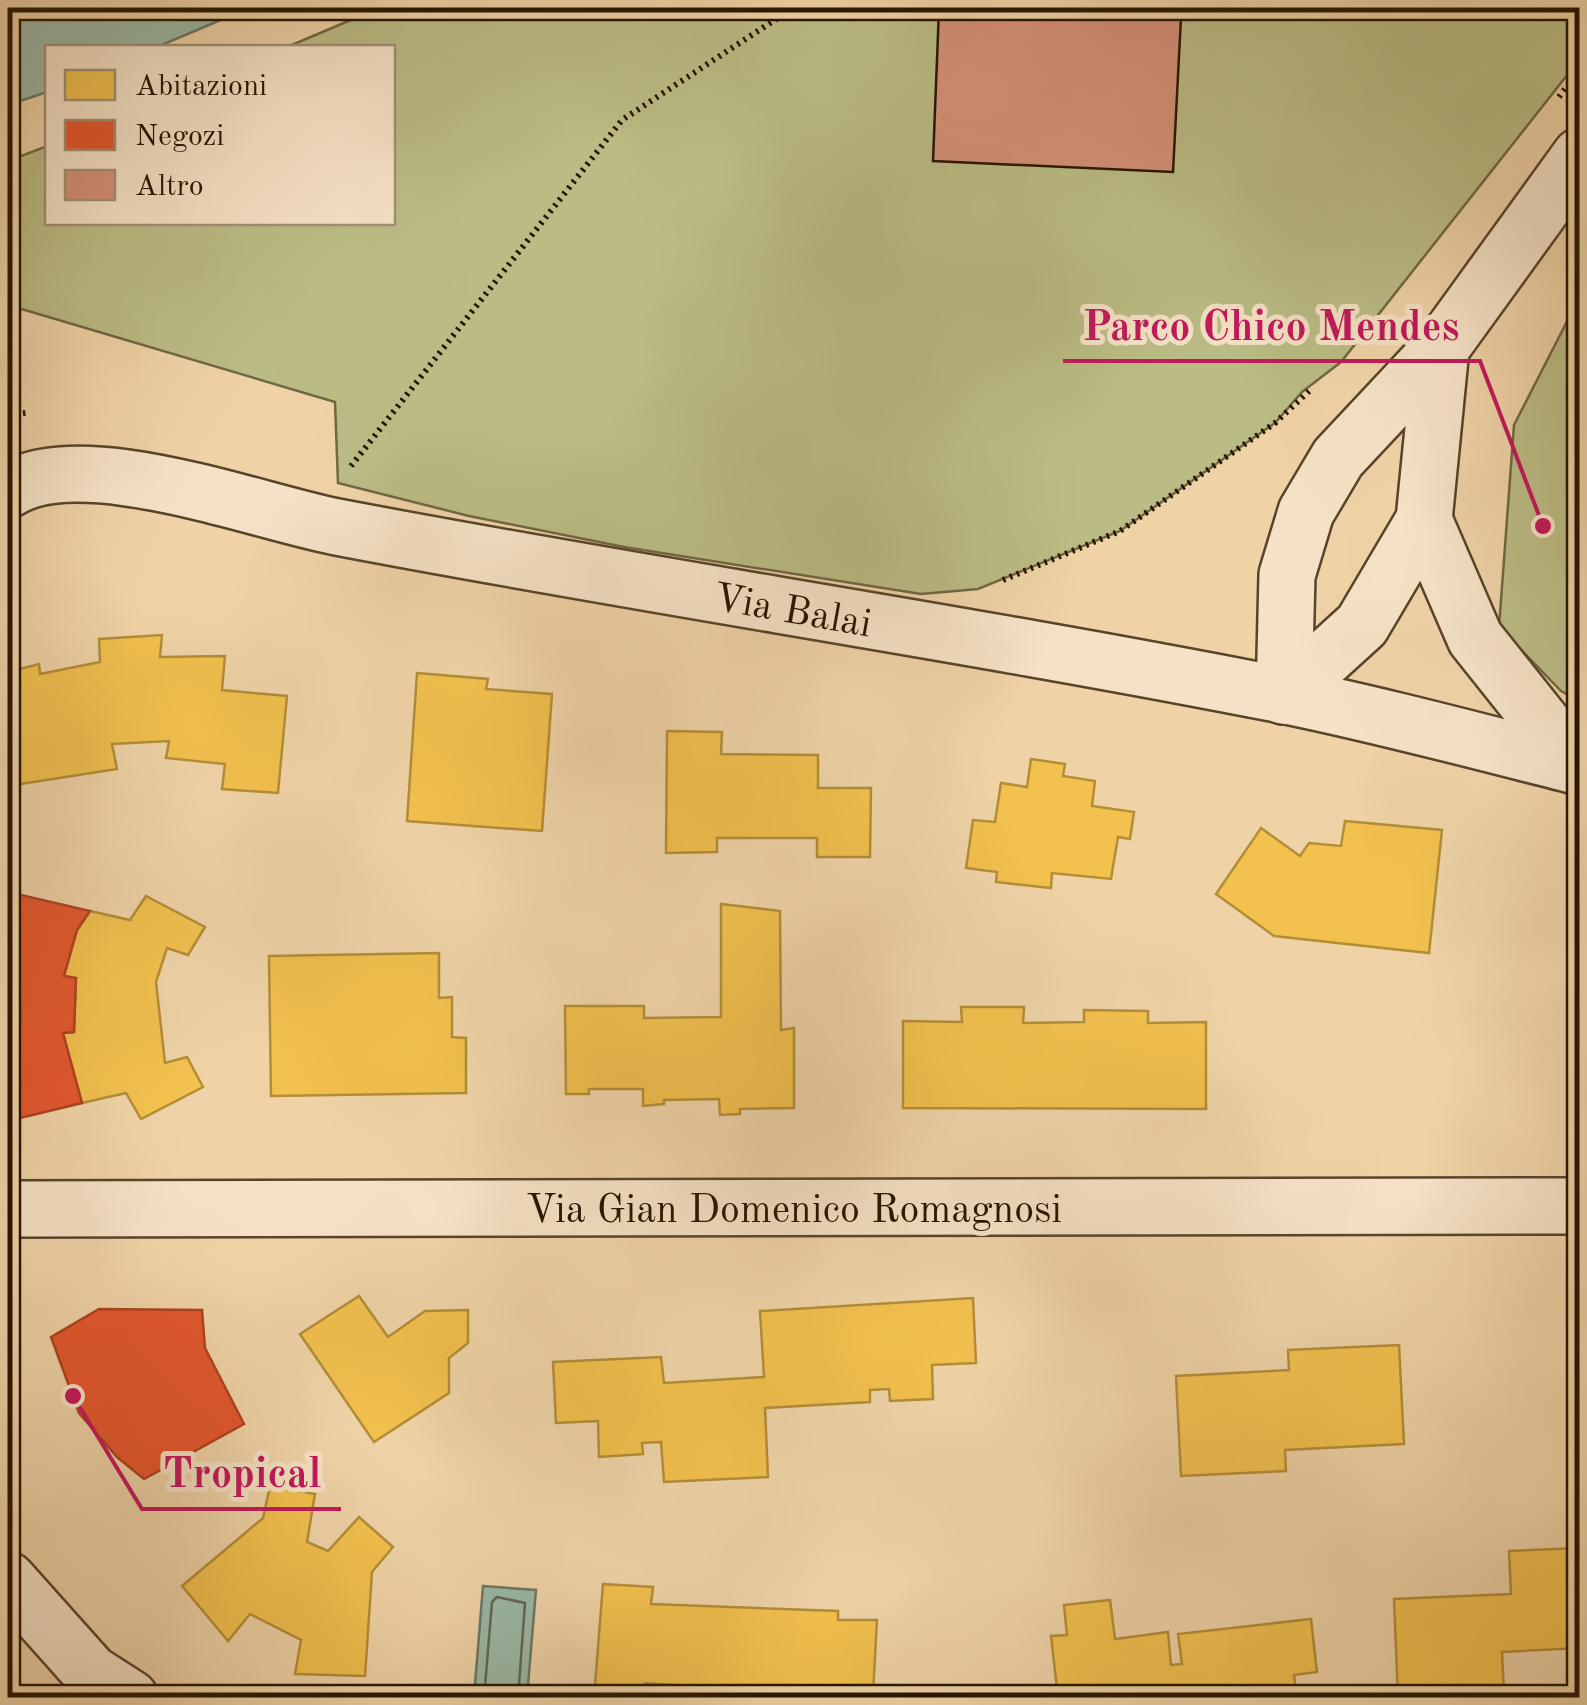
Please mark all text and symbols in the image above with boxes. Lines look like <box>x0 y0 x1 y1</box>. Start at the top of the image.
legend <box>45 45 395 225</box>
text: Abitazioni <box>135 72 267 102</box>
text: Negozi <box>135 122 224 152</box>
text: Altro <box>135 172 204 202</box>
callout: Parco Chico Mendes <box>1063 289 1480 361</box>
text: Parco Chico Mendes <box>1082 308 1460 350</box>
street label: Via Balai <box>710 579 874 646</box>
street label: Via Gian Domenico Romagnosi <box>526 1192 1062 1232</box>
callout: Tropical <box>142 1437 341 1509</box>
text: Tropical <box>163 1455 321 1497</box>

